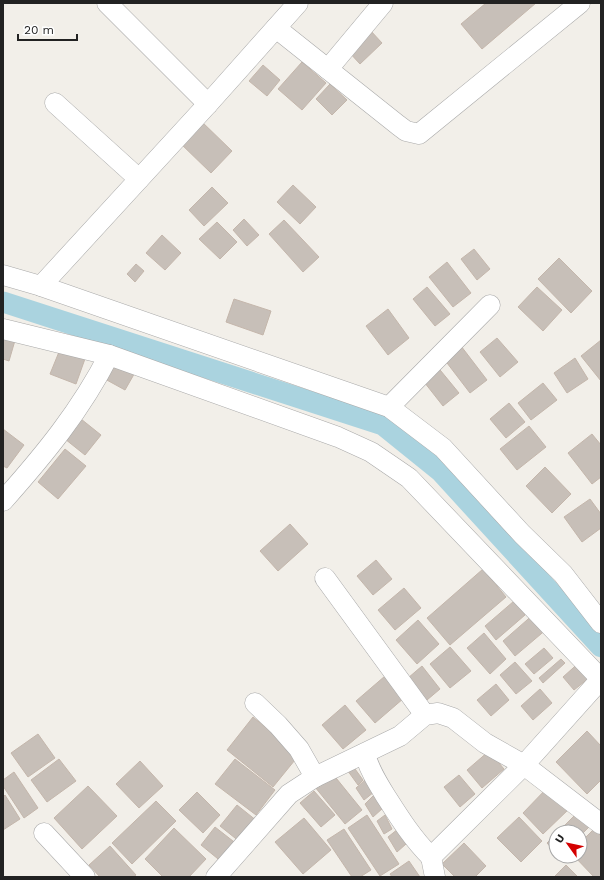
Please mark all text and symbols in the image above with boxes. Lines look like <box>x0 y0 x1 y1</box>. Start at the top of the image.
scale bar <box>18 16 77 42</box>
text: 20 m <box>24 23 54 37</box>
north arrow <box>548 824 588 864</box>
text: U <box>552 832 568 846</box>

